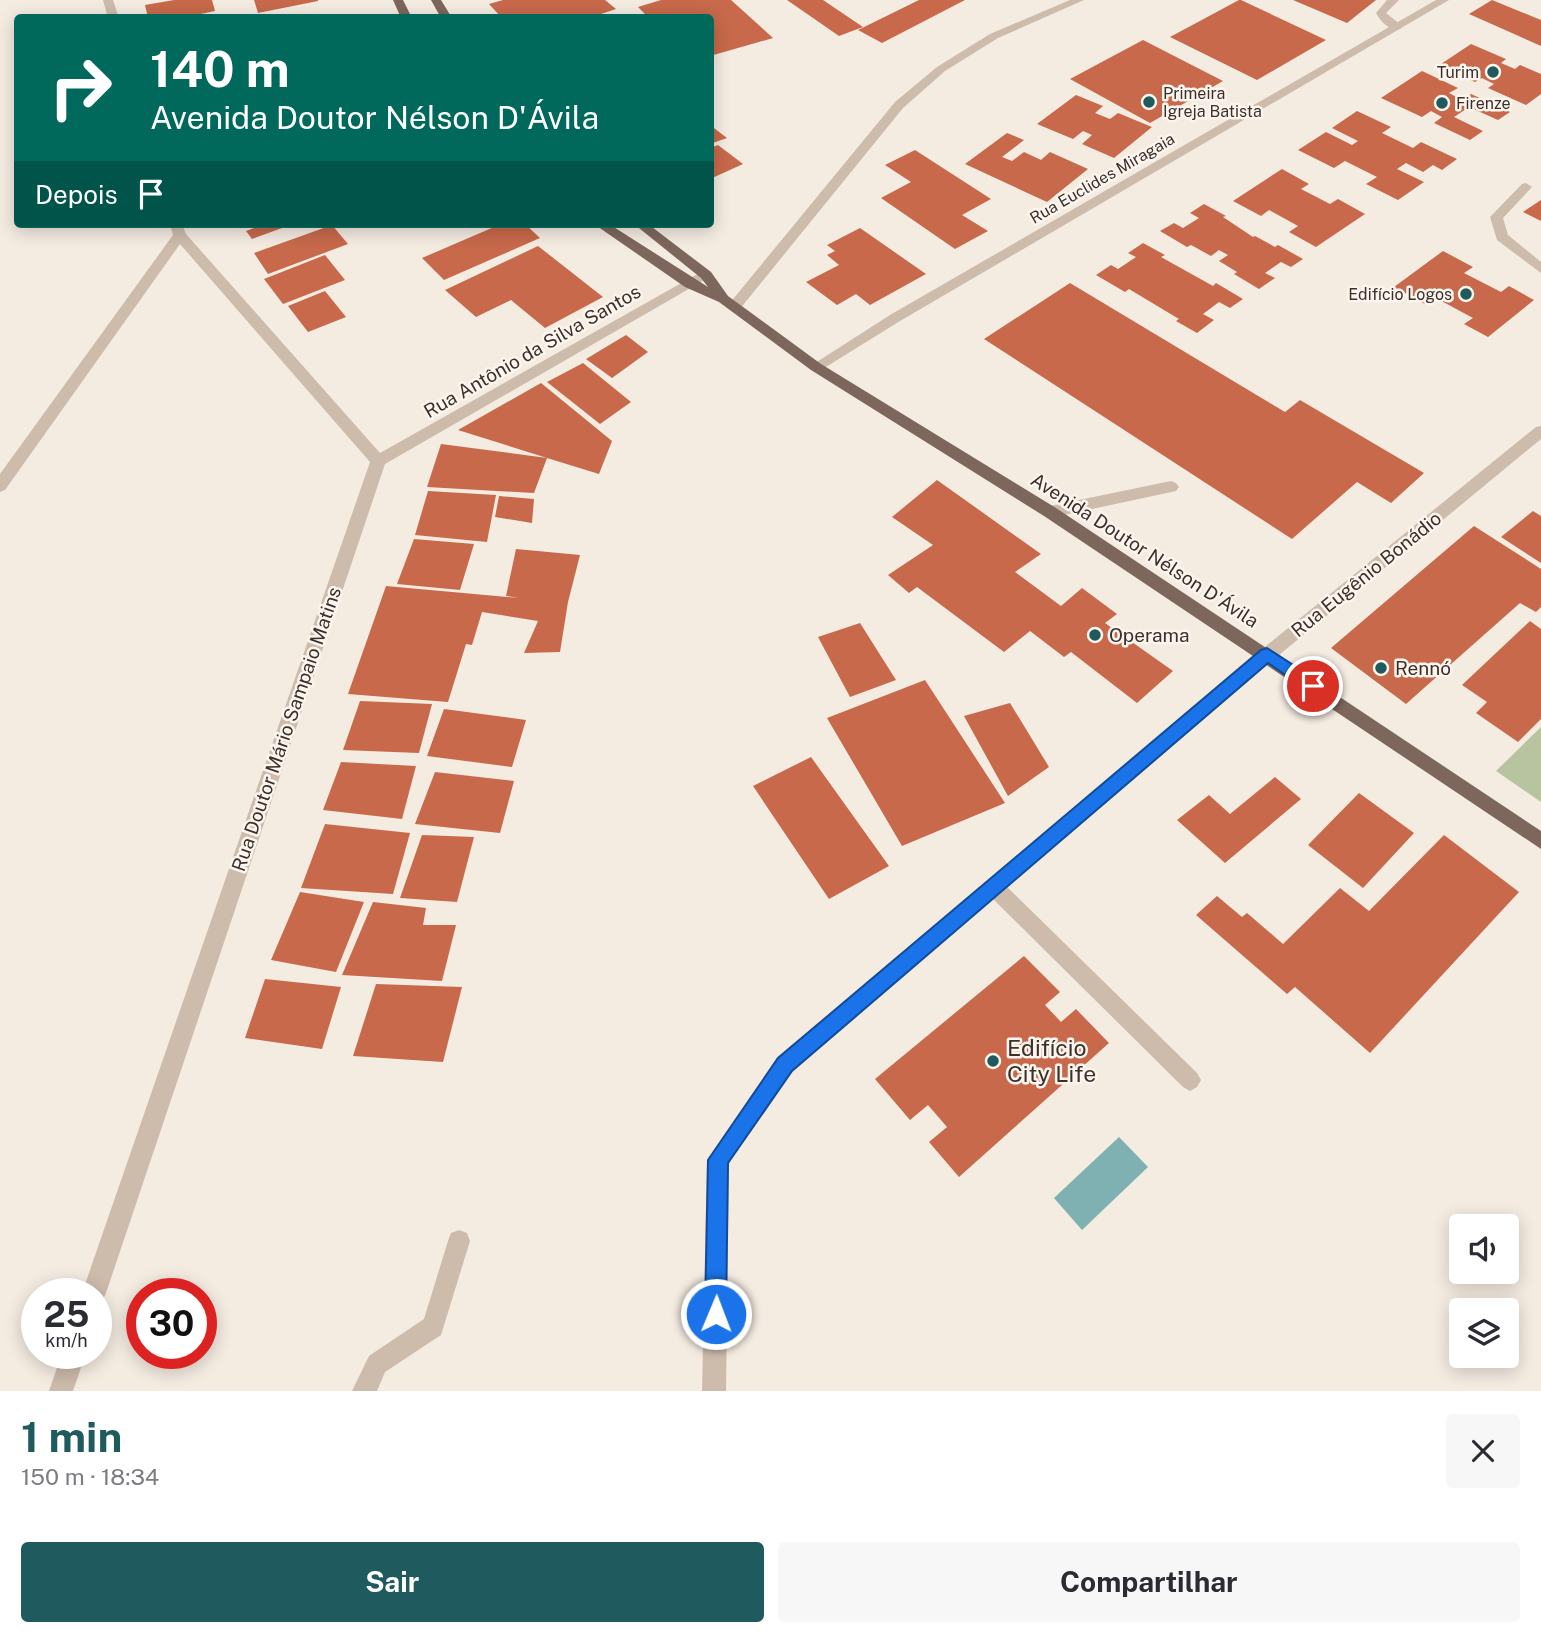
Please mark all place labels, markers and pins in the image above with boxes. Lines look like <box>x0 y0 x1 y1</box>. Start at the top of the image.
place label: Turim <box>1437 63 1479 82</box>
marker: Turim <box>1485 64 1501 80</box>
place label: Primeira Igreja Batista <box>1163 84 1262 121</box>
marker: Primeira Igreja Batista <box>1141 94 1157 110</box>
place label: Firenze <box>1456 94 1511 113</box>
marker: Firenze <box>1434 95 1450 111</box>
place label: Edifício Logos <box>1348 285 1452 304</box>
marker: Edifício Logos <box>1458 286 1474 302</box>
place label: Operama <box>1109 624 1189 646</box>
marker: Operama <box>1087 627 1103 643</box>
pin <box>1283 656 1343 716</box>
place label: Rennó <box>1395 657 1451 679</box>
marker: Rennó <box>1373 660 1389 676</box>
place label: Edifício City Life <box>1007 1034 1096 1087</box>
marker: Edifício City Life <box>985 1053 1001 1069</box>

